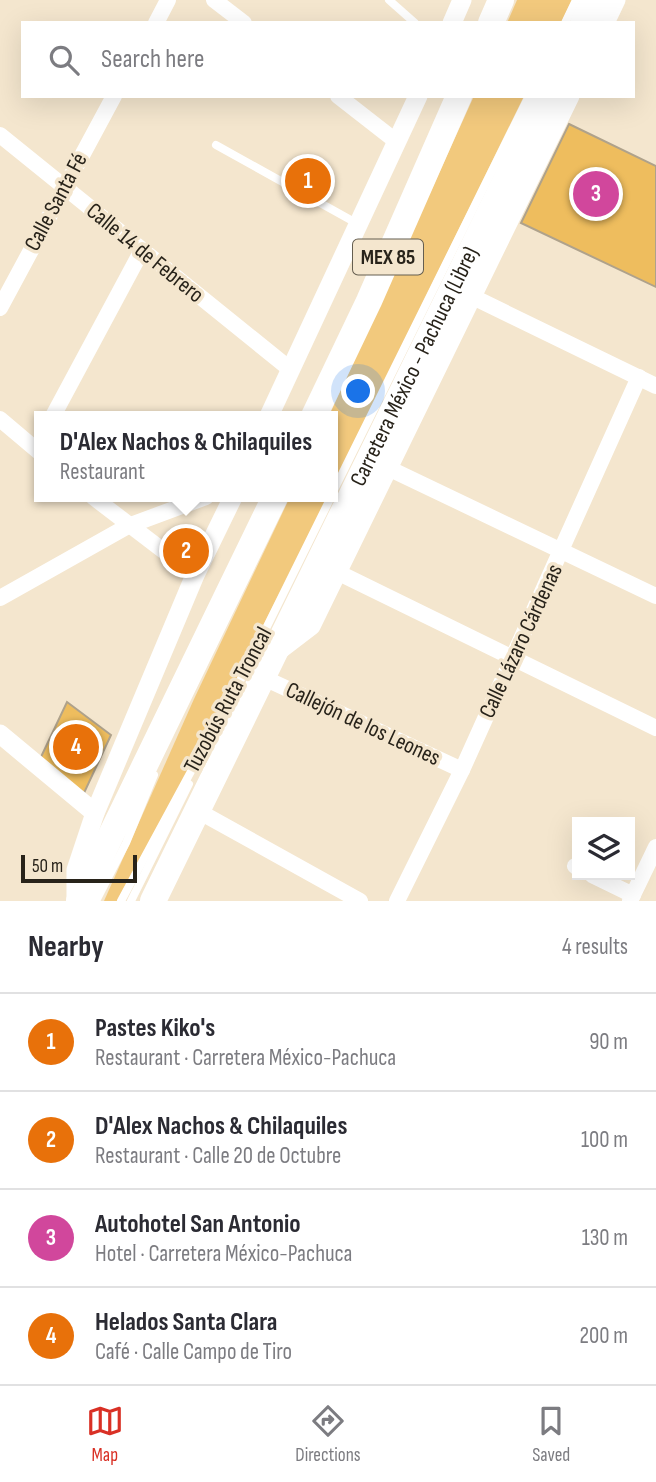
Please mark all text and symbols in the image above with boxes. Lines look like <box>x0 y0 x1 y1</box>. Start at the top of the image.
search box <box>21 21 635 98</box>
icon: search <box>45 41 83 79</box>
text: Search here <box>101 44 204 75</box>
street label: Calle Santa Fé <box>19 148 93 256</box>
pin: 1 <box>285 155 331 207</box>
pin: 3 <box>573 168 619 220</box>
street label: Calle 14 de Febrero <box>80 197 210 309</box>
road number: MEX 85 <box>353 240 423 274</box>
street label: Carretera México - Pachuca (Libre) <box>344 242 485 491</box>
your location <box>341 374 375 408</box>
popup <box>34 411 338 502</box>
text: D'Alex Nachos & Chilaquiles <box>60 427 312 458</box>
text: Restaurant <box>60 458 145 486</box>
pin: 2 <box>163 525 209 577</box>
street label: Calle Lázaro Cárdenas <box>473 560 569 722</box>
street label: Tuzobús Ruta Troncal <box>178 622 278 778</box>
street label: Callejón de los Leones <box>281 676 445 772</box>
pin: 4 <box>53 721 99 773</box>
map controls <box>572 817 635 880</box>
button: layers <box>572 817 635 880</box>
scale bar <box>21 852 136 884</box>
text: 50 m <box>32 855 63 878</box>
text: Nearby <box>28 929 104 965</box>
text: 4 results <box>562 933 628 961</box>
text: Pastes Kiko's <box>95 1013 215 1044</box>
text: 1 <box>46 1028 56 1056</box>
text: 90 m <box>589 1028 628 1056</box>
text: Restaurant · Carretera México-Pachuca <box>95 1044 396 1072</box>
text: D'Alex Nachos & Chilaquiles <box>95 1111 347 1142</box>
text: 2 <box>46 1126 56 1154</box>
text: 100 m <box>581 1126 628 1154</box>
text: Restaurant · Calle 20 de Octubre <box>95 1142 341 1170</box>
text: Autohotel San Antonio <box>95 1209 301 1240</box>
text: 3 <box>46 1224 56 1252</box>
text: 130 m <box>582 1224 628 1252</box>
text: Hotel · Carretera México-Pachuca <box>95 1240 352 1268</box>
text: Helados Santa Clara <box>95 1307 277 1338</box>
text: 4 <box>46 1322 56 1350</box>
text: 200 m <box>580 1322 628 1350</box>
text: Café · Calle Campo de Tiro <box>95 1338 292 1366</box>
tab: Map <box>86 1402 124 1467</box>
tab: Directions <box>295 1402 361 1467</box>
tab: Saved <box>532 1402 570 1467</box>

